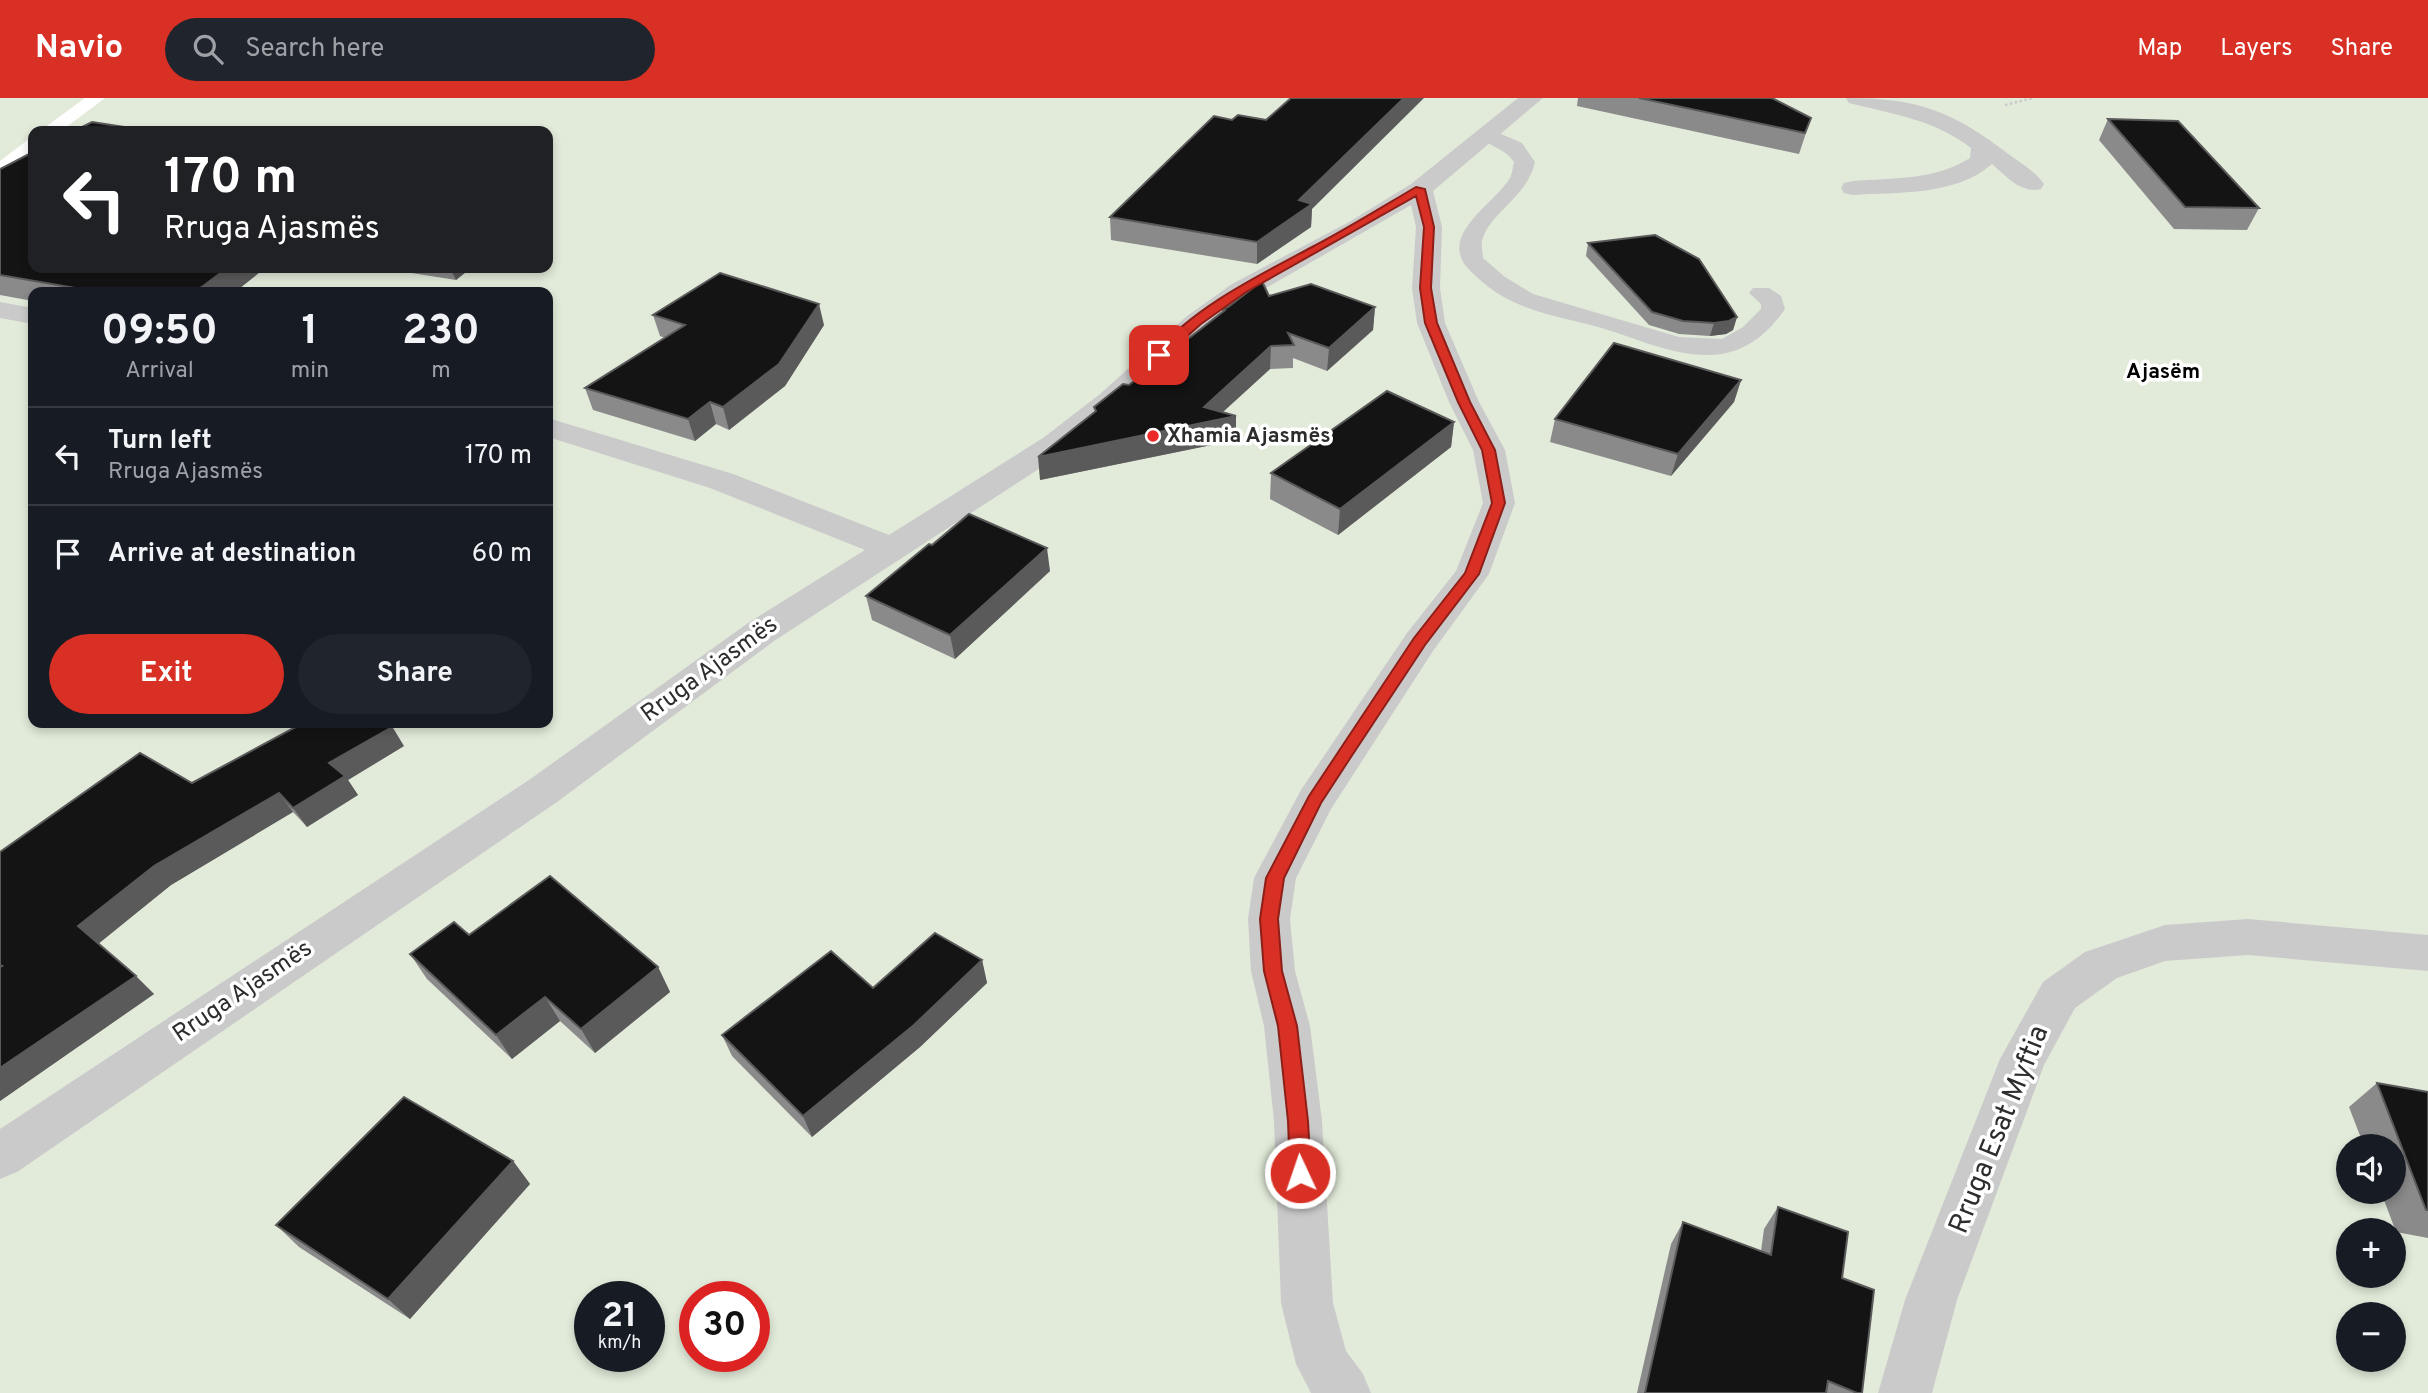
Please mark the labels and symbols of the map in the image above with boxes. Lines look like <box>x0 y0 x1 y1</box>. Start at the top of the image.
pin <box>1129 325 1189 385</box>
district label: Ajasëm <box>2126 359 2200 386</box>
place label: Xhamia Ajasmës <box>1167 423 1331 450</box>
marker: Xhamia Ajasmës <box>1145 428 1161 444</box>
street label: Rruga Ajasmës <box>636 610 784 730</box>
street label: Rruga Ajasmës <box>168 934 318 1050</box>
street label: Rruga Esat Myftia <box>1942 1021 2058 1239</box>
position arrow <box>1263 1136 1337 1210</box>
speed limit sign: 30 <box>679 1281 770 1372</box>

